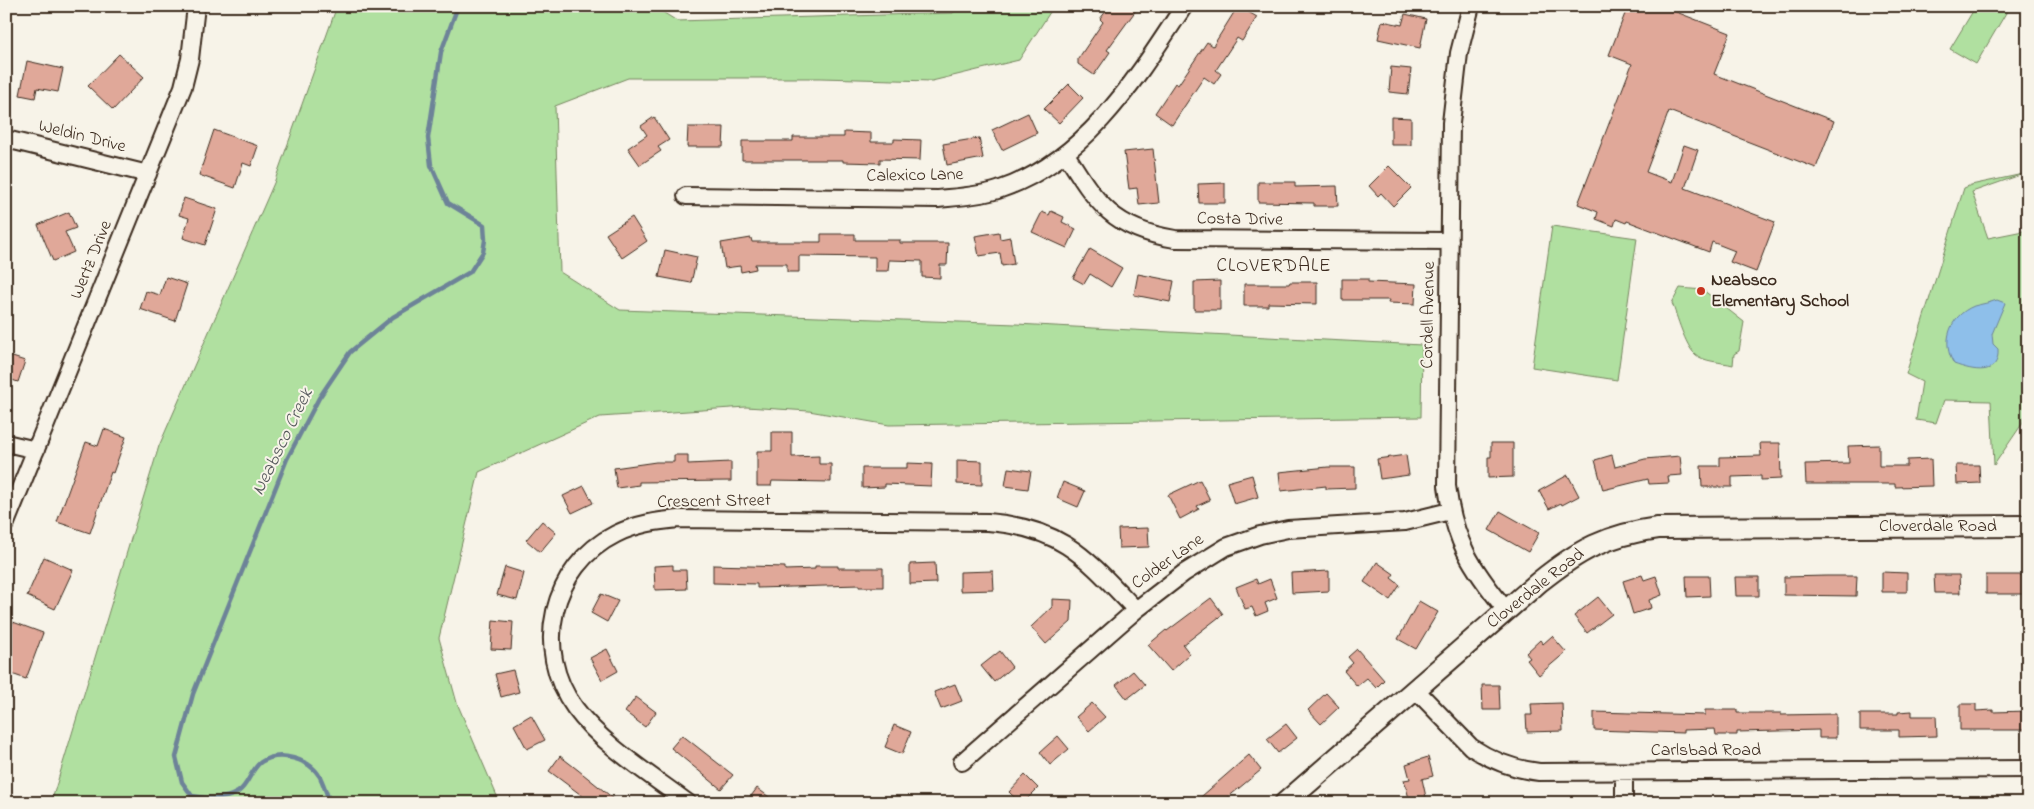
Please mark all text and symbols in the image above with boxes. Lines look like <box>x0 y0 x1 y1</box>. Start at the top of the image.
street label: Weldin Drive <box>36 114 129 161</box>
street label: Calexico Lane <box>866 162 965 190</box>
street label: Costa Drive <box>1197 206 1284 234</box>
street label: Wertz Drive <box>64 216 120 303</box>
district label: CLOVERDALE <box>1216 253 1332 280</box>
street label: Cordell Avenue <box>1415 260 1443 369</box>
place label: Neabsco Elementary School <box>1711 268 1849 316</box>
marker: Neabsco Elementary School <box>1695 285 1707 297</box>
water label: Neabsco Creek <box>245 383 321 500</box>
street label: Crescent Street <box>657 488 771 516</box>
street label: Cloverdale Road <box>1879 514 1997 540</box>
street label: Colder Lane <box>1126 527 1210 597</box>
street label: Cloverdale Road <box>1482 542 1590 636</box>
street label: Carlsbad Road <box>1651 738 1761 764</box>

